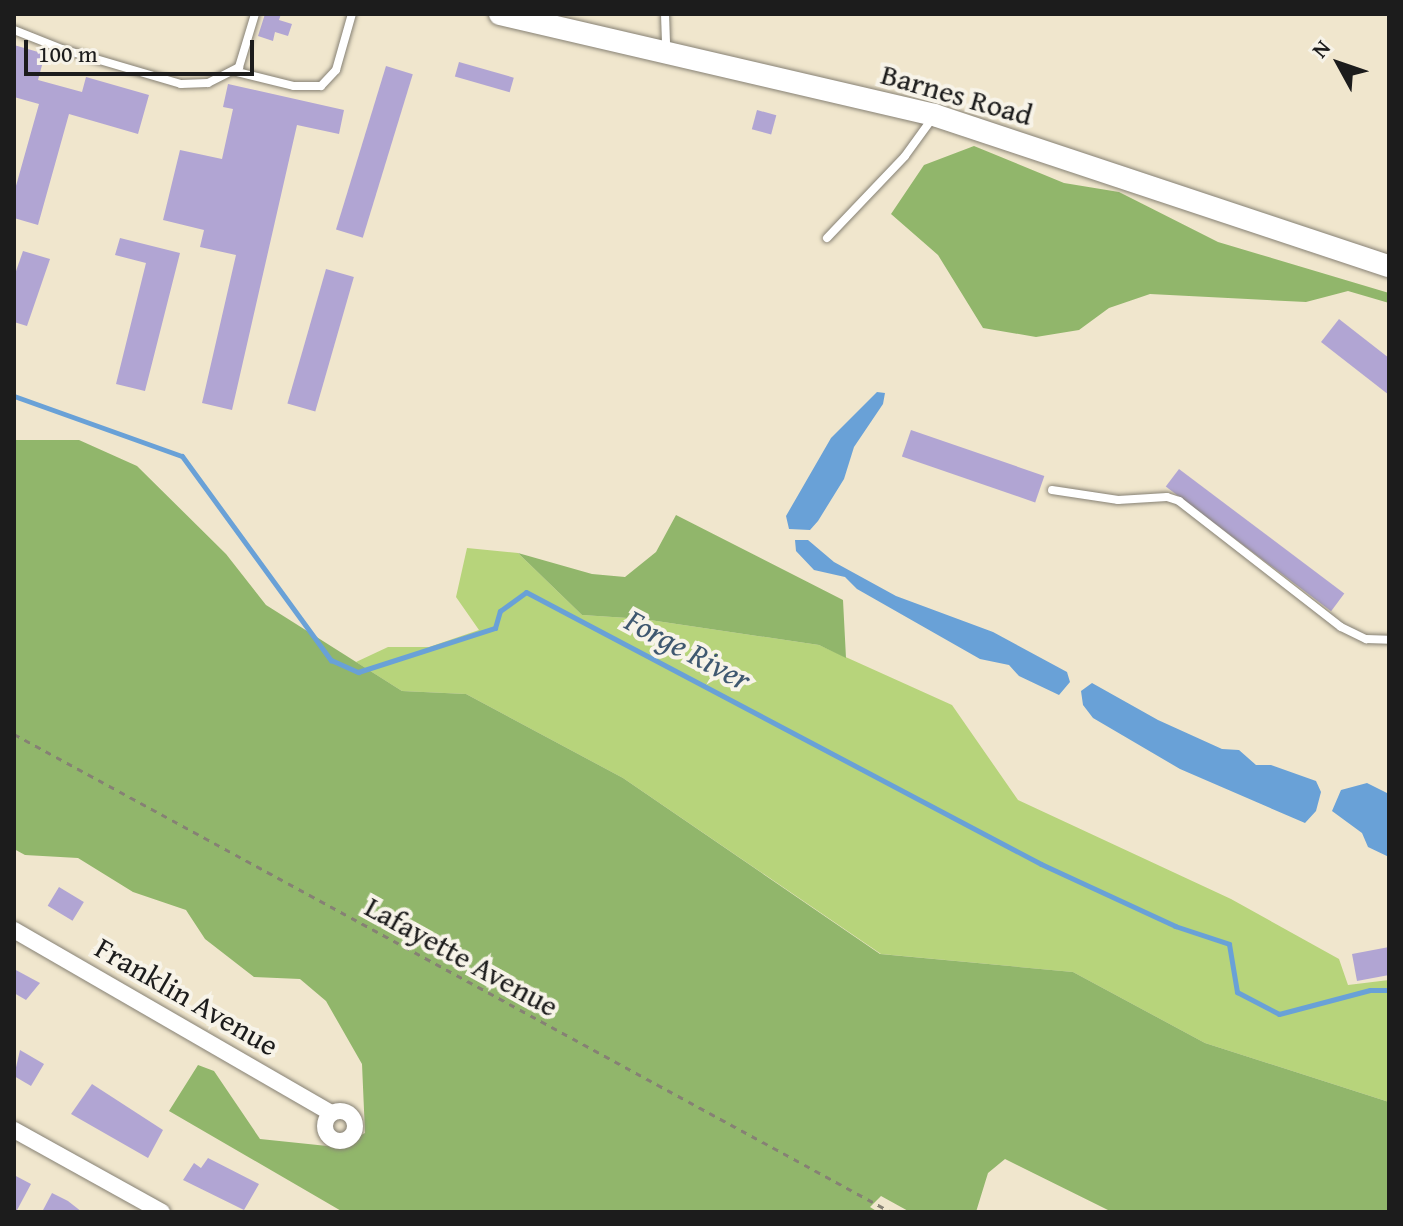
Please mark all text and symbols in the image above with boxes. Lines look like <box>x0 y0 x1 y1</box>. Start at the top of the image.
scale bar <box>28 24 258 74</box>
north arrow <box>1299 24 1379 104</box>
text: N <box>1304 33 1338 64</box>
text: 100 m <box>38 36 98 71</box>
street label: Barnes Road <box>877 55 1037 133</box>
water label: Forge River <box>619 601 757 699</box>
street label: Lafayette Avenue <box>359 888 565 1024</box>
street label: Franklin Avenue <box>89 929 285 1063</box>

